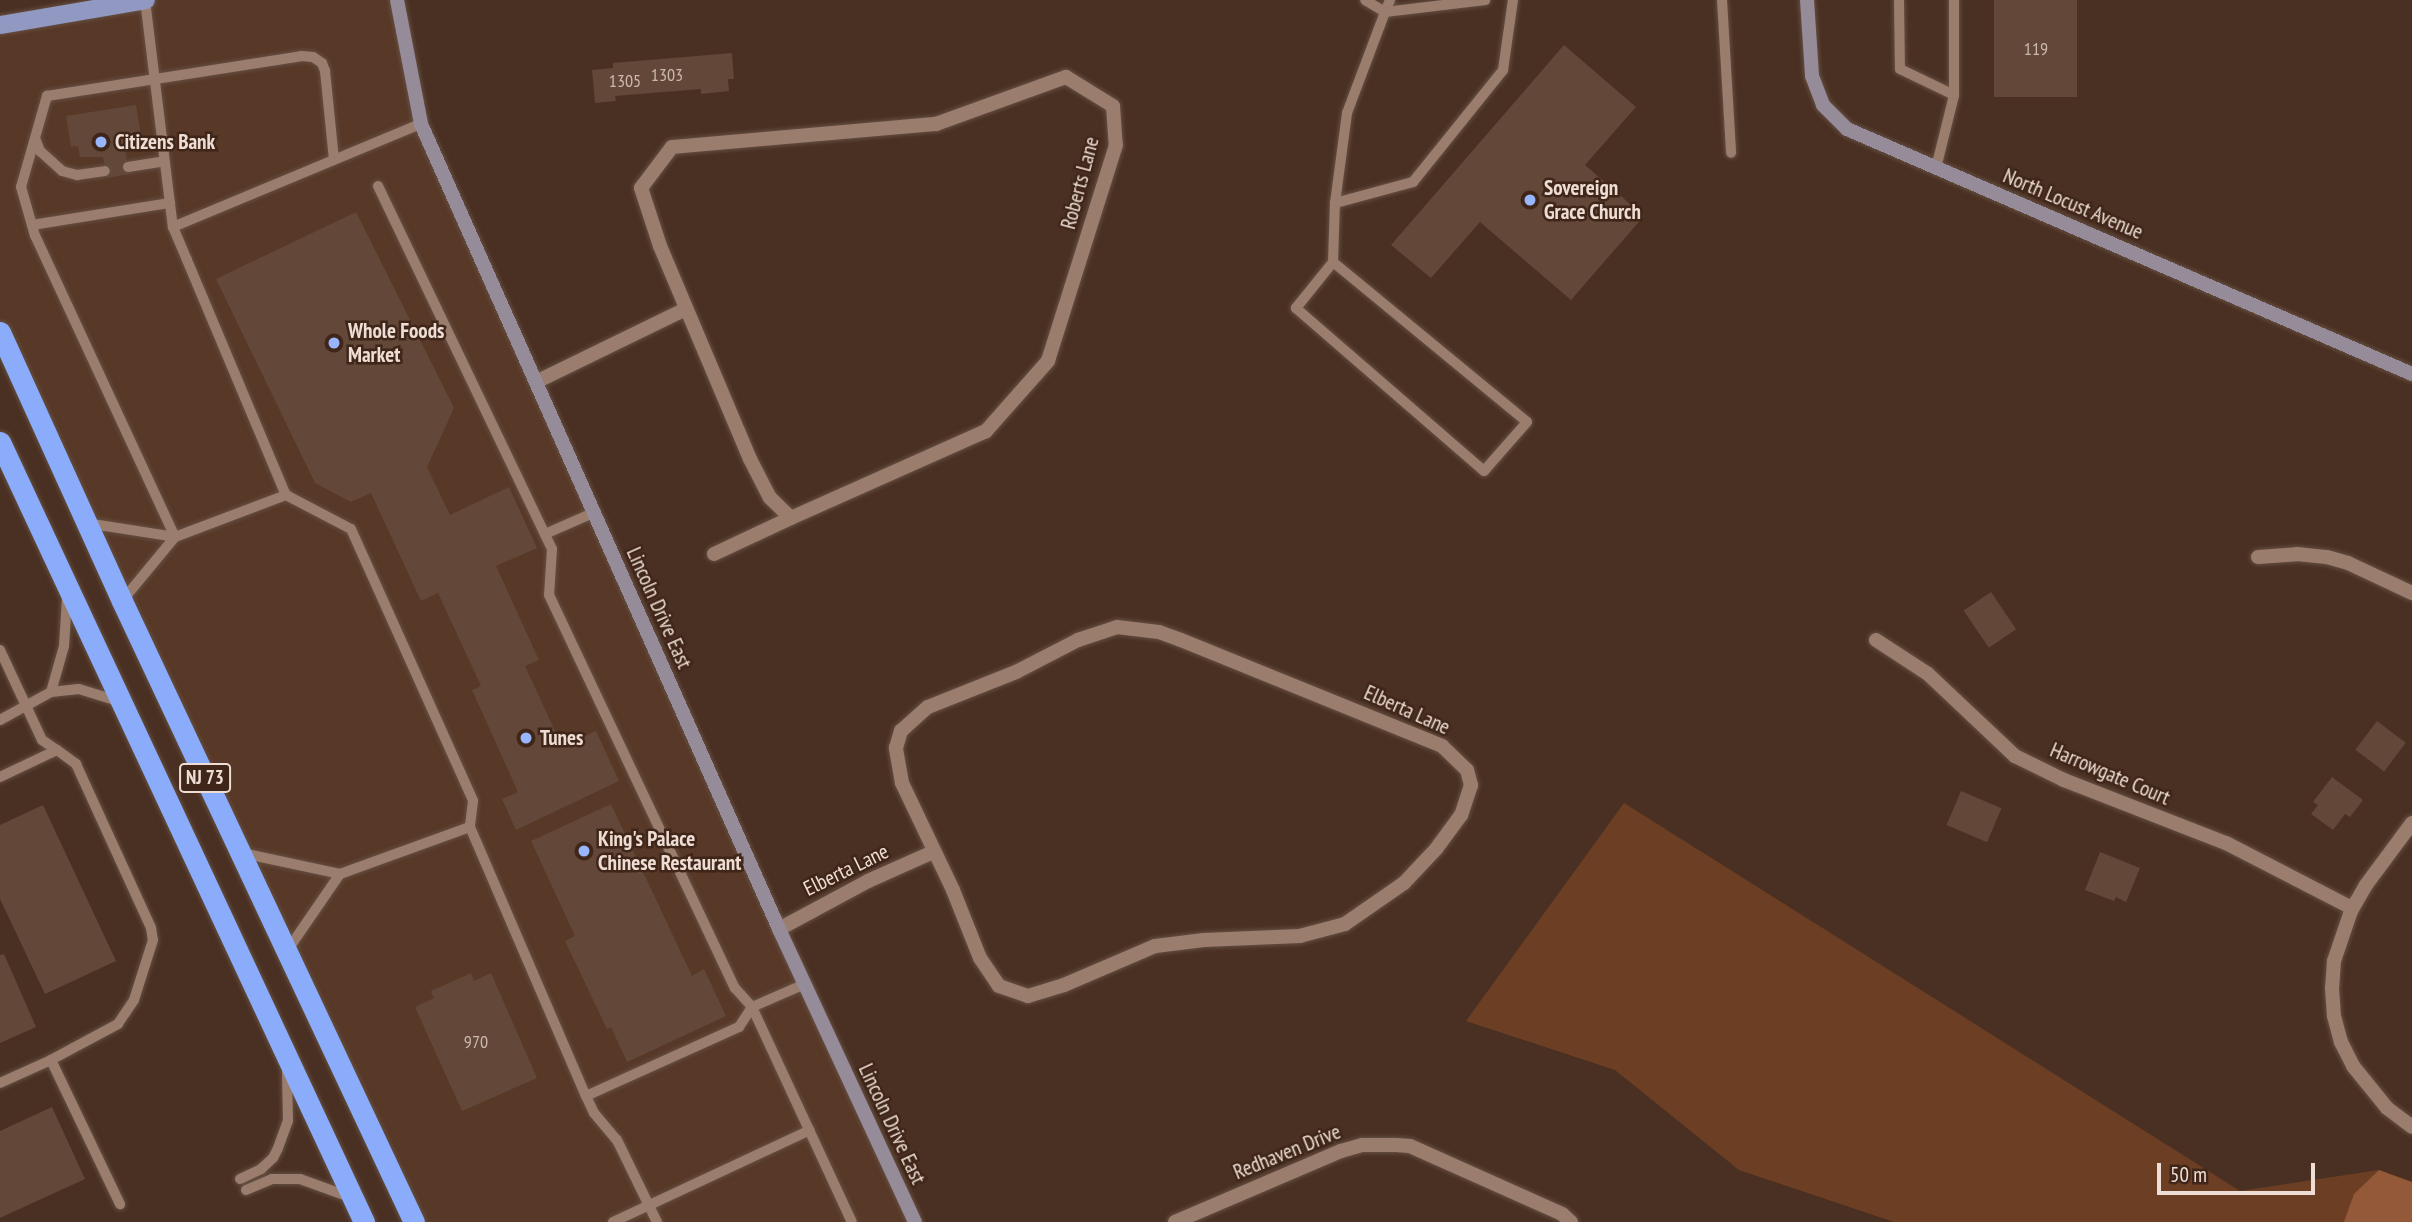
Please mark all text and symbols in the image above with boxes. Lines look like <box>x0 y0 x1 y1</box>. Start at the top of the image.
house number: 119 <box>2024 38 2048 60</box>
house number: 1303 <box>651 64 683 86</box>
house number: 1305 <box>609 70 641 92</box>
place label: Citizens Bank <box>115 129 215 155</box>
marker: Citizens Bank <box>93 134 109 150</box>
street label: Roberts Lane <box>1056 134 1104 232</box>
street label: North Locust Avenue <box>1999 163 2147 245</box>
place label: Sovereign Grace Church <box>1544 175 1641 225</box>
marker: Sovereign Grace Church <box>1522 192 1538 208</box>
place label: Whole Foods Market <box>348 318 444 368</box>
marker: Whole Foods Market <box>326 335 342 351</box>
street label: Lincoln Drive East <box>621 543 697 673</box>
street label: Elberta Lane <box>1360 680 1454 740</box>
place label: Tunes <box>540 725 583 751</box>
marker: Tunes <box>518 730 534 746</box>
street label: Harrowgate Court <box>2046 737 2174 811</box>
road number: NJ 73 <box>179 762 231 793</box>
place label: King's Palace Chinese Restaurant <box>598 826 741 876</box>
street label: Elberta Lane <box>799 839 893 901</box>
marker: King's Palace Chinese Restaurant <box>576 843 592 859</box>
house number: 970 <box>464 1031 488 1053</box>
street label: Lincoln Drive East <box>853 1060 931 1188</box>
street label: Redhaven Drive <box>1230 1119 1344 1185</box>
scale bar <box>2160 1148 2318 1192</box>
text: 50 m <box>2170 1161 2207 1188</box>

